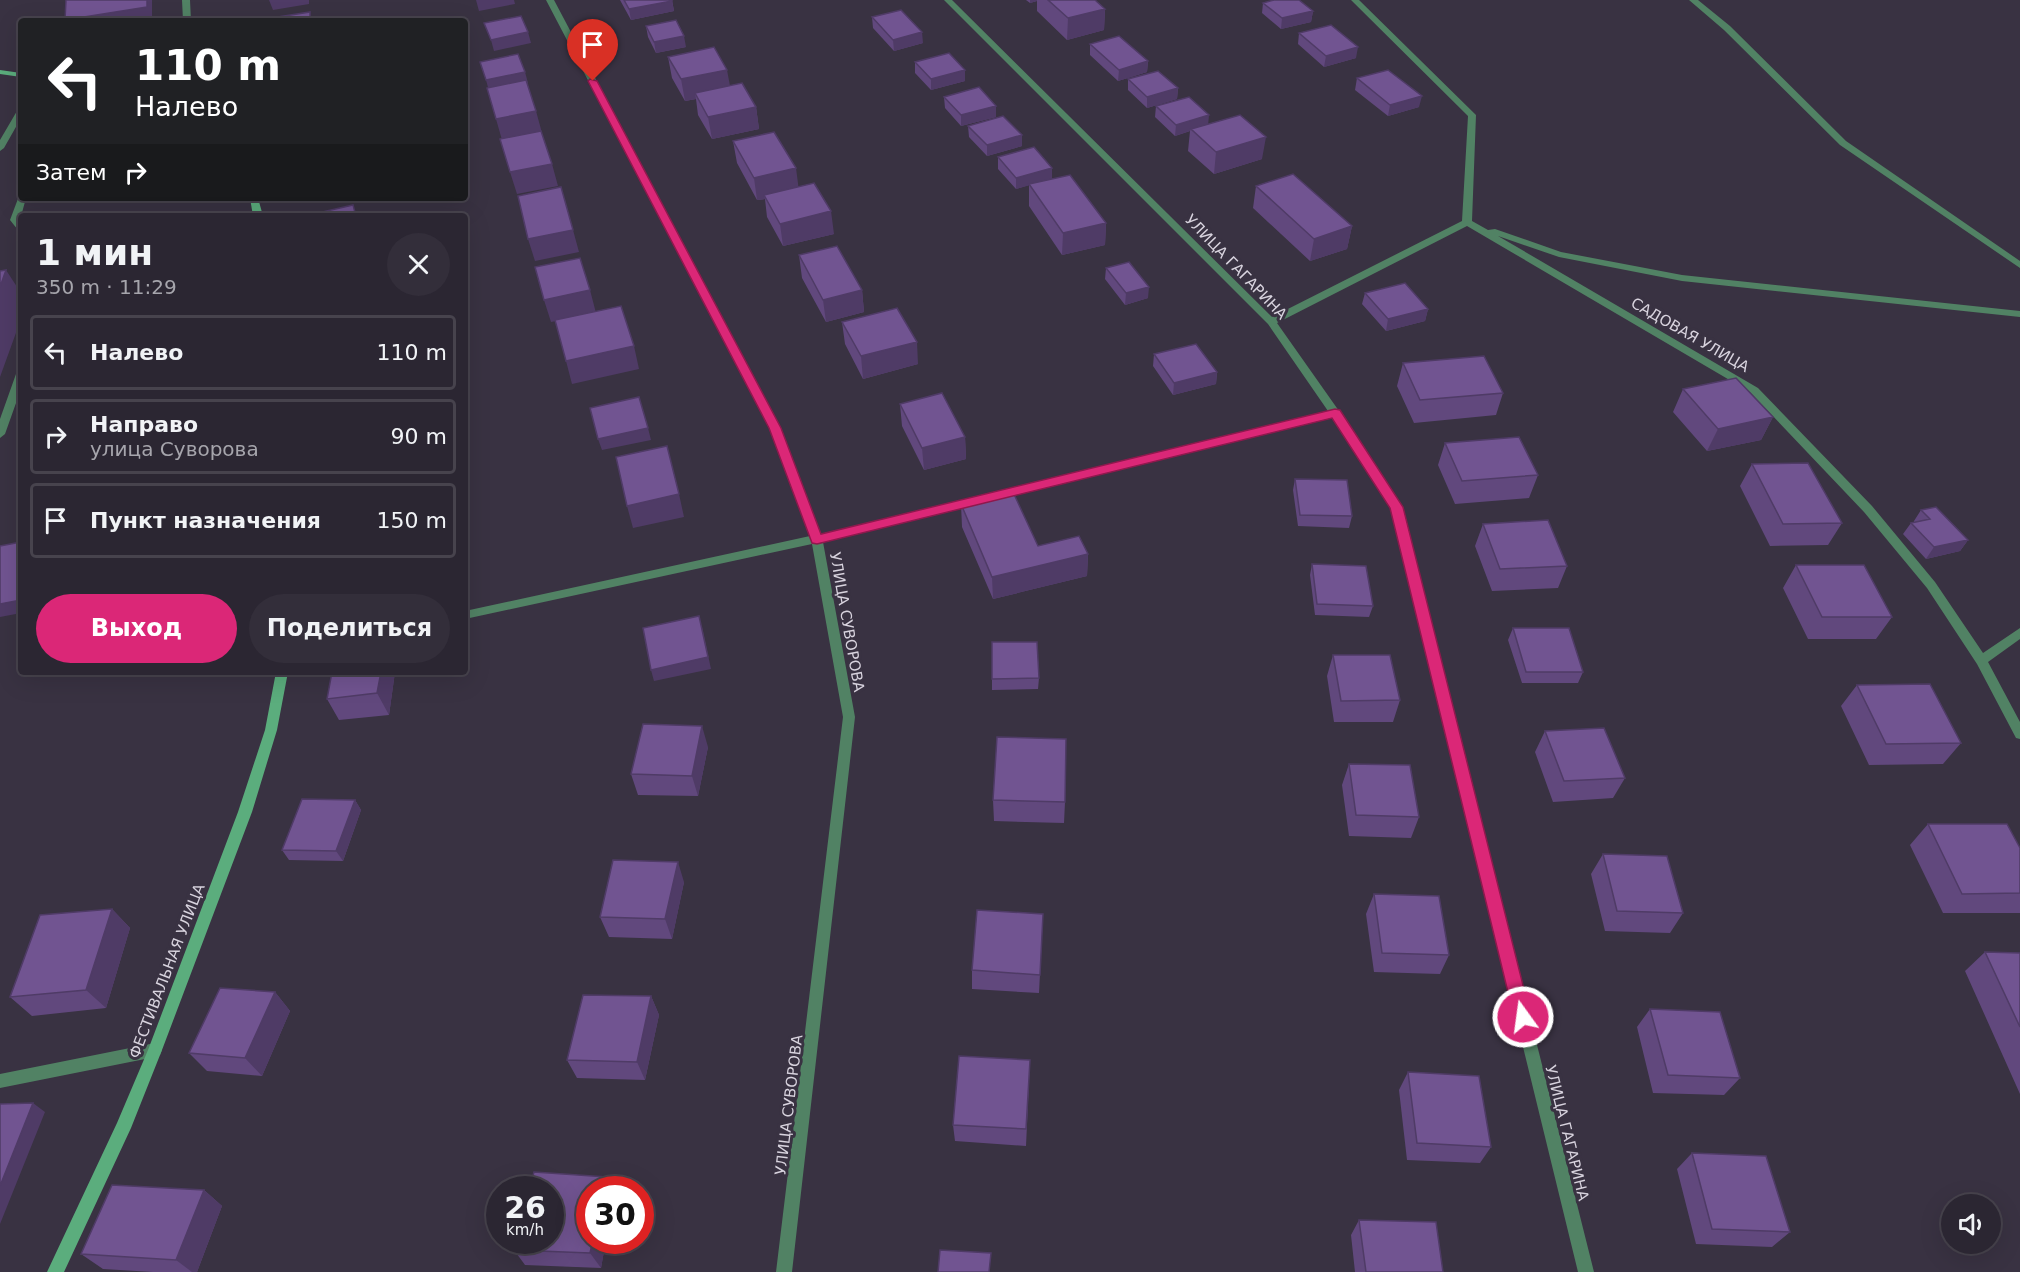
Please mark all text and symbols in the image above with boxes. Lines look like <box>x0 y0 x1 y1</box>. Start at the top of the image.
pin <box>567 19 618 81</box>
icon: arrive <box>576 28 609 61</box>
text: 110 m <box>135 41 281 90</box>
icon: left <box>36 42 114 120</box>
text: Налево <box>135 91 238 122</box>
icon: right <box>119 156 152 189</box>
text: Затем <box>36 160 107 185</box>
street label: УЛИЦА ГАГАРИНА <box>1181 211 1291 324</box>
text: 1 мин <box>36 232 153 273</box>
button: close <box>387 233 450 296</box>
text: 350 m · 11:29 <box>36 275 177 299</box>
street label: САДОВАЯ УЛИЦА <box>1628 294 1753 377</box>
icon: left <box>39 336 72 369</box>
text: Налево <box>90 340 183 365</box>
text: 110 m <box>377 340 447 365</box>
text: Направо <box>90 412 198 437</box>
icon: right <box>39 420 72 453</box>
text: 90 m <box>391 424 447 449</box>
text: улица Суворова <box>90 437 259 461</box>
icon: arrive <box>39 504 72 537</box>
text: Пункт назначения <box>90 508 321 533</box>
text: 150 m <box>377 508 447 533</box>
street label: УЛИЦА СУВОРОВА <box>826 551 868 694</box>
button: Выход <box>36 594 237 663</box>
button: Поделиться <box>249 594 450 663</box>
street label: ФЕСТИВАЛЬНАЯ УЛИЦА <box>125 880 209 1061</box>
position arrow <box>1491 985 1555 1049</box>
street label: УЛИЦА СУВОРОВА <box>771 1033 807 1176</box>
street label: УЛИЦА ГАГАРИНА <box>1541 1063 1593 1203</box>
speed limit sign: 30 <box>576 1176 654 1254</box>
text: 26 <box>504 1190 546 1225</box>
map controls <box>1941 1194 2001 1254</box>
button: sound <box>1941 1194 2001 1254</box>
text: km/h <box>506 1221 544 1239</box>

